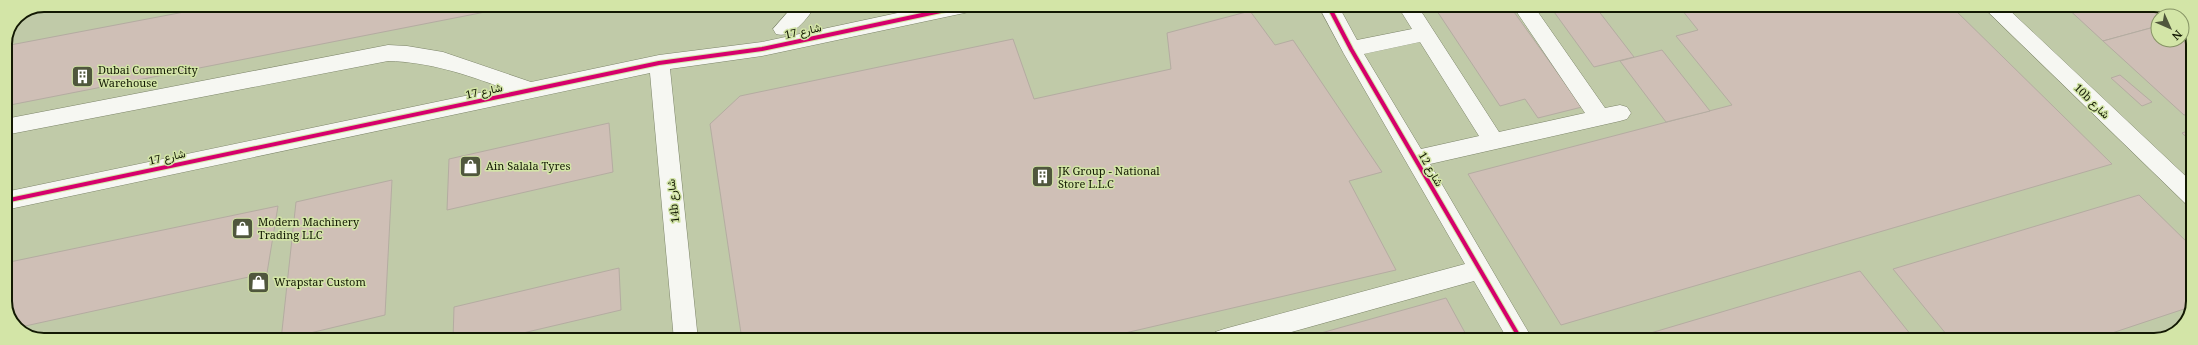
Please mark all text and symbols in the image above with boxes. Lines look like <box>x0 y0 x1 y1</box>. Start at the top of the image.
north arrow <box>2150 8 2190 48</box>
street label: شارع 17 <box>783 19 823 43</box>
text: N <box>2169 27 2186 44</box>
place label: Dubai CommerCity Warehouse <box>98 62 198 90</box>
building icon: Dubai CommerCity Warehouse <box>69 63 95 89</box>
street label: شارع 17 <box>464 79 504 103</box>
street label: 10b شارع <box>2071 80 2114 122</box>
street label: شارع 17 <box>147 145 187 169</box>
street label: شارع 12 <box>1415 149 1447 189</box>
shop icon: Ain Salala Tyres <box>458 153 484 179</box>
place label: Ain Salala Tyres <box>486 158 570 173</box>
place label: JK Group - National Store L.L.C <box>1057 163 1160 191</box>
building icon: JK Group - National Store L.L.C <box>1029 164 1055 190</box>
street label: 14b شارع <box>663 178 683 224</box>
place label: Modern Machinery Trading LLC <box>258 214 360 242</box>
shop icon: Modern Machinery Trading LLC <box>230 215 256 241</box>
shop icon: Wrapstar Custom <box>246 269 272 295</box>
place label: Wrapstar Custom <box>274 274 366 289</box>

